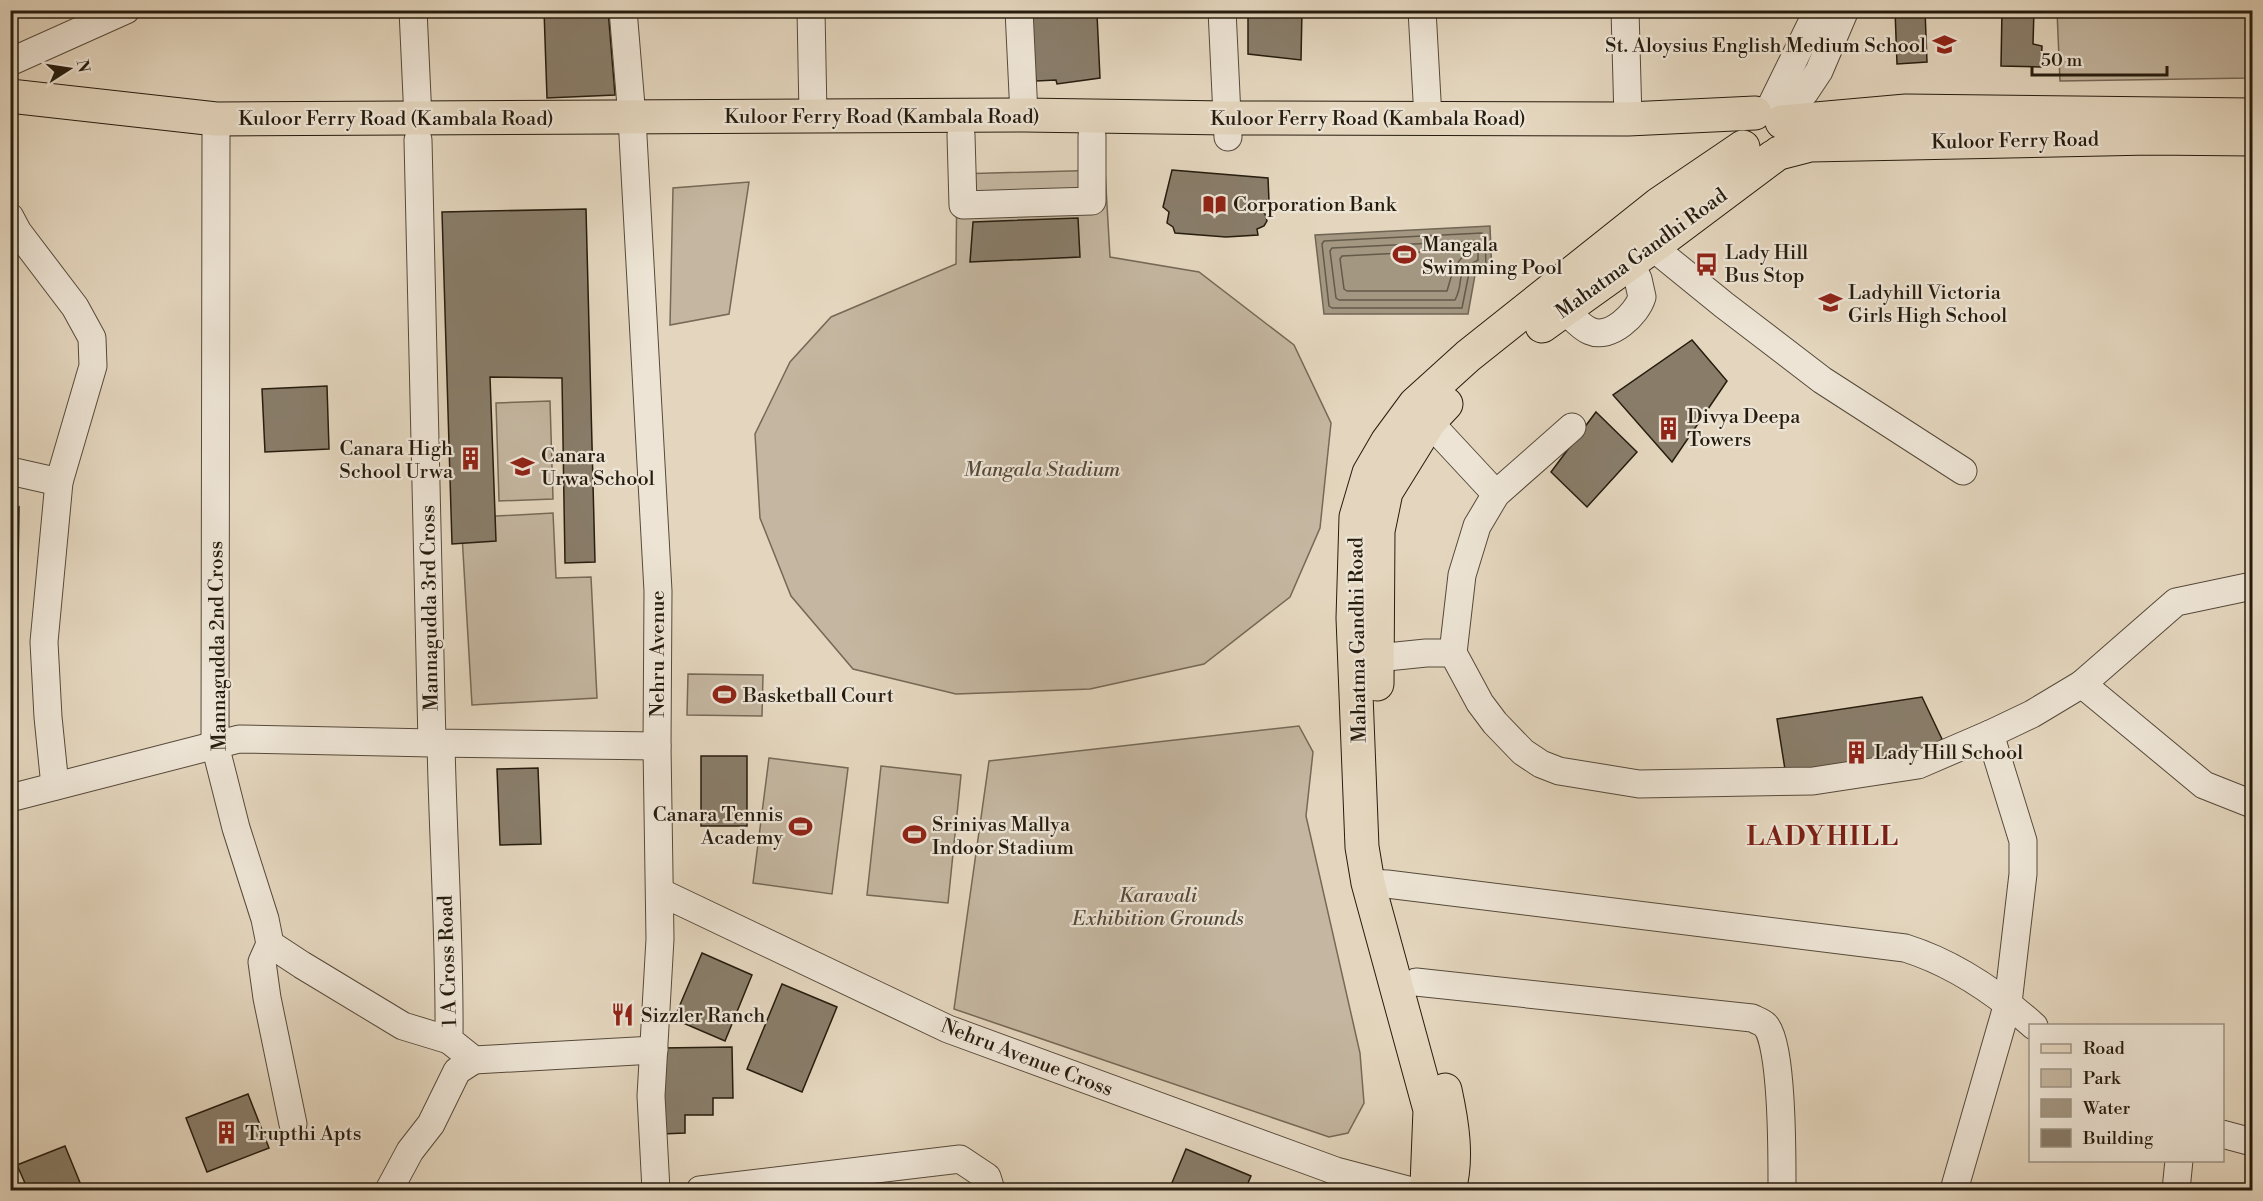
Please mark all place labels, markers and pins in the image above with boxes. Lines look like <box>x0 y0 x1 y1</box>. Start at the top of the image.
school or university icon: St. Aloysius English Medium School <box>1931 32 1957 58</box>
place label: St. Aloysius English Medium School <box>1605 34 1926 59</box>
library icon: Corporation Bank <box>1202 191 1228 217</box>
place label: Corporation Bank <box>1233 193 1398 218</box>
place label: Mangala Swimming Pool <box>1422 233 1562 281</box>
place label: Lady Hill Bus Stop <box>1724 241 1808 289</box>
sports icon: Mangala Swimming Pool <box>1391 242 1417 268</box>
bus stop icon: Lady Hill Bus Stop <box>1694 251 1720 277</box>
place label: Ladyhill Victoria Girls High School <box>1848 281 2007 329</box>
school or university icon: Ladyhill Victoria Girls High School <box>1817 290 1843 316</box>
place label: Divya Deepa Towers <box>1687 405 1801 453</box>
building icon: Divya Deepa Towers <box>1656 415 1682 441</box>
place label: Canara High School Urwa <box>339 437 454 485</box>
place label: Canara Urwa School <box>541 444 655 492</box>
building icon: Canara High School Urwa <box>458 446 484 472</box>
school or university icon: Canara Urwa School <box>510 454 536 480</box>
sports icon: Basketball Court <box>712 682 738 708</box>
place label: Basketball Court <box>742 684 894 709</box>
building icon: Lady Hill School <box>1843 739 1869 765</box>
place label: Lady Hill School <box>1874 741 2023 766</box>
place label: Canara Tennis Academy <box>653 803 783 851</box>
sports icon: Canara Tennis Academy <box>788 813 814 839</box>
place label: Srinivas Mallya Indoor Stadium <box>932 813 1074 861</box>
sports icon: Srinivas Mallya Indoor Stadium <box>901 822 927 848</box>
restaurant icon: Sizzler Ranch <box>610 1002 636 1028</box>
place label: Sizzler Ranch <box>641 1004 765 1029</box>
building icon: Trupthi Apts <box>214 1120 240 1146</box>
place label: Trupthi Apts <box>245 1122 361 1147</box>

